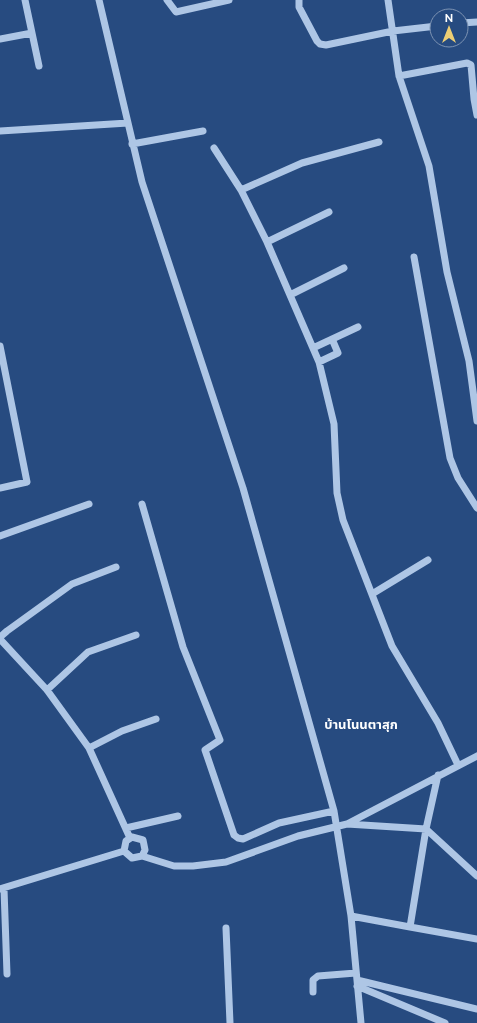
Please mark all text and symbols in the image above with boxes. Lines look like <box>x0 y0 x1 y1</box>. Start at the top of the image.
north arrow <box>429 8 469 48</box>
text: N <box>445 12 453 25</box>
district label: บ้านโนนตาสุก <box>324 717 398 732</box>

